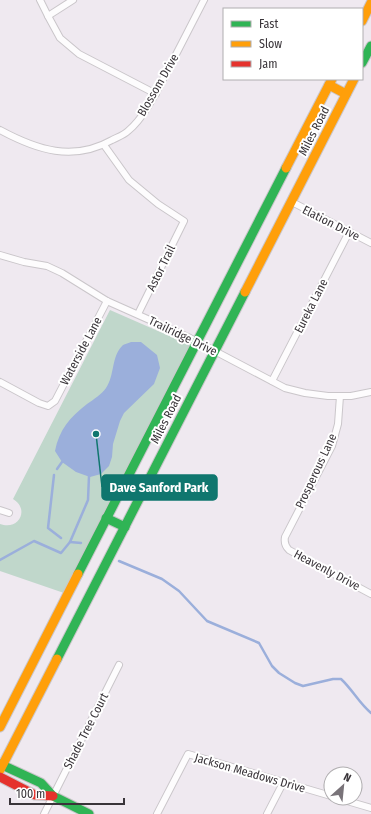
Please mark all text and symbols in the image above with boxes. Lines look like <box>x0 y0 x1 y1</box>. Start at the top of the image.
legend <box>223 8 363 80</box>
text: Fast <box>259 17 278 31</box>
text: Slow <box>259 37 282 51</box>
street label: Blossom Drive <box>134 51 182 119</box>
text: Jam <box>259 57 277 71</box>
street label: Miles Road <box>296 104 332 158</box>
street label: Elation Drive <box>300 203 362 243</box>
street label: Astor Trail <box>144 243 178 293</box>
street label: Eureka Lane <box>291 276 331 335</box>
street label: Trailridge Drive <box>147 313 220 359</box>
street label: Waterside Lane <box>57 315 105 387</box>
street label: Miles Road <box>148 392 184 446</box>
street label: Prosperous Lane <box>292 431 340 511</box>
callout: Dave Sanford Park <box>102 475 217 500</box>
text: Dave Sanford Park <box>110 480 209 495</box>
street label: Heavenly Drive <box>291 547 363 593</box>
street label: Shade Tree Court <box>61 691 111 771</box>
street label: Jackson Meadows Drive <box>193 750 307 796</box>
north arrow <box>323 766 363 806</box>
text: N <box>341 770 353 785</box>
scale bar <box>10 780 124 806</box>
text: 100 m <box>16 787 45 801</box>

